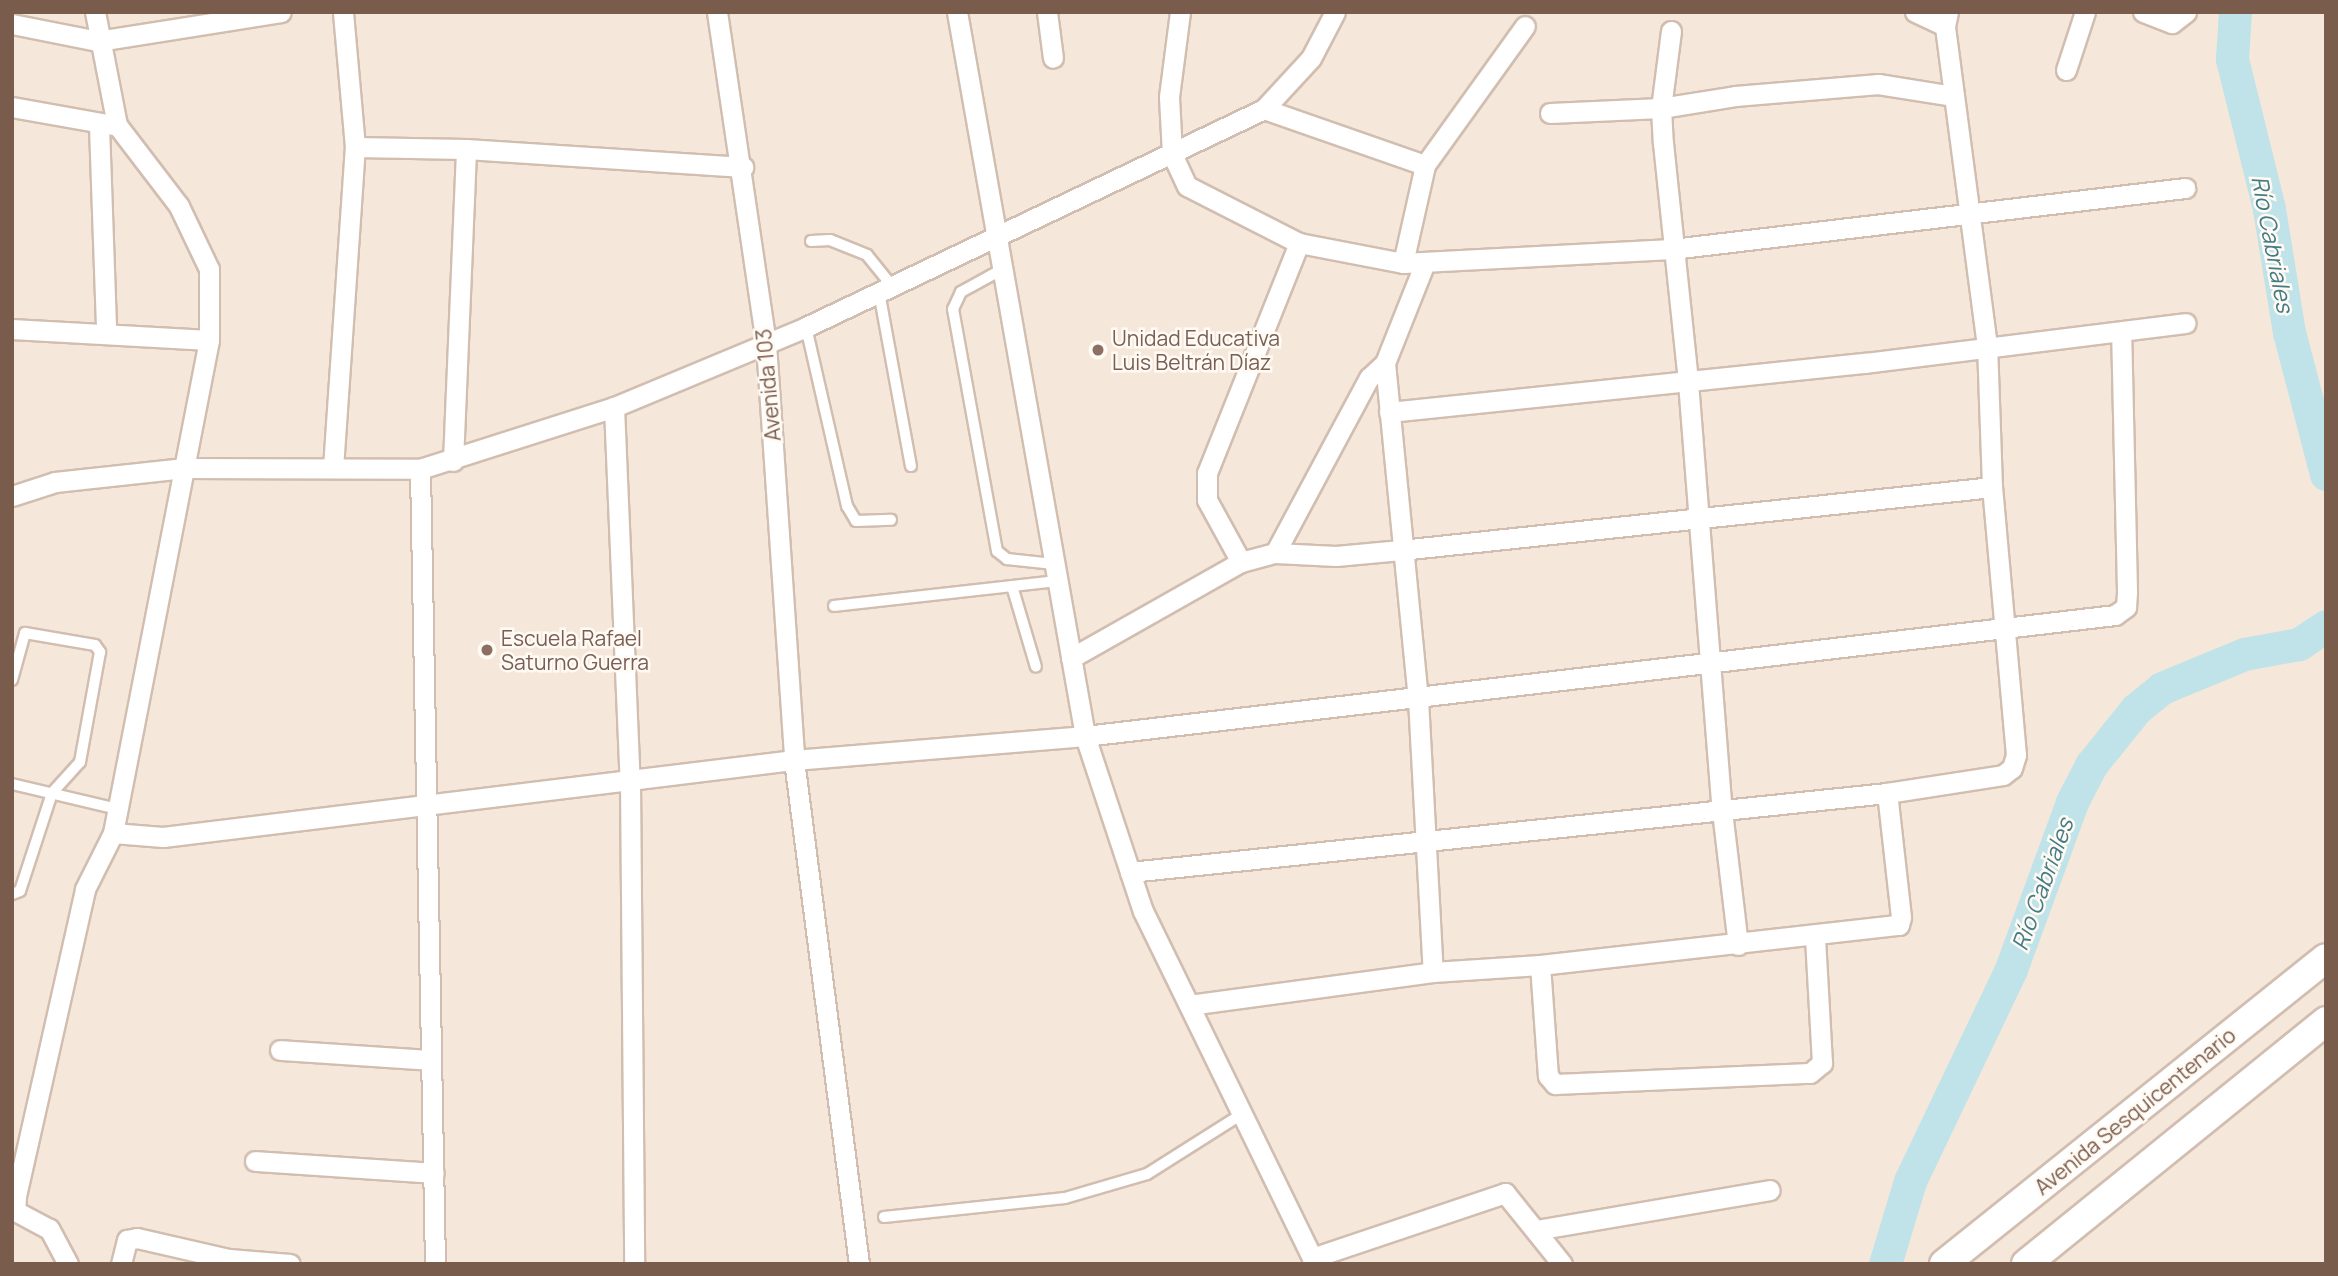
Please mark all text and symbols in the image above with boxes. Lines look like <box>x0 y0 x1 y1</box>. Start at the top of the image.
water label: Río Cabriales <box>2246 174 2300 314</box>
place label: Unidad Educativa Luis Beltrán Díaz <box>1112 325 1280 375</box>
street label: Avenida 103 <box>751 328 785 442</box>
marker: Unidad Educativa Luis Beltrán Díaz <box>1090 342 1106 358</box>
place label: Escuela Rafael Saturno Guerra <box>501 625 649 675</box>
marker: Escuela Rafael Saturno Guerra <box>479 642 495 658</box>
water label: Río Cabriales <box>2005 814 2079 954</box>
street label: Avenida Sesquicentenario <box>2029 1022 2241 1200</box>

